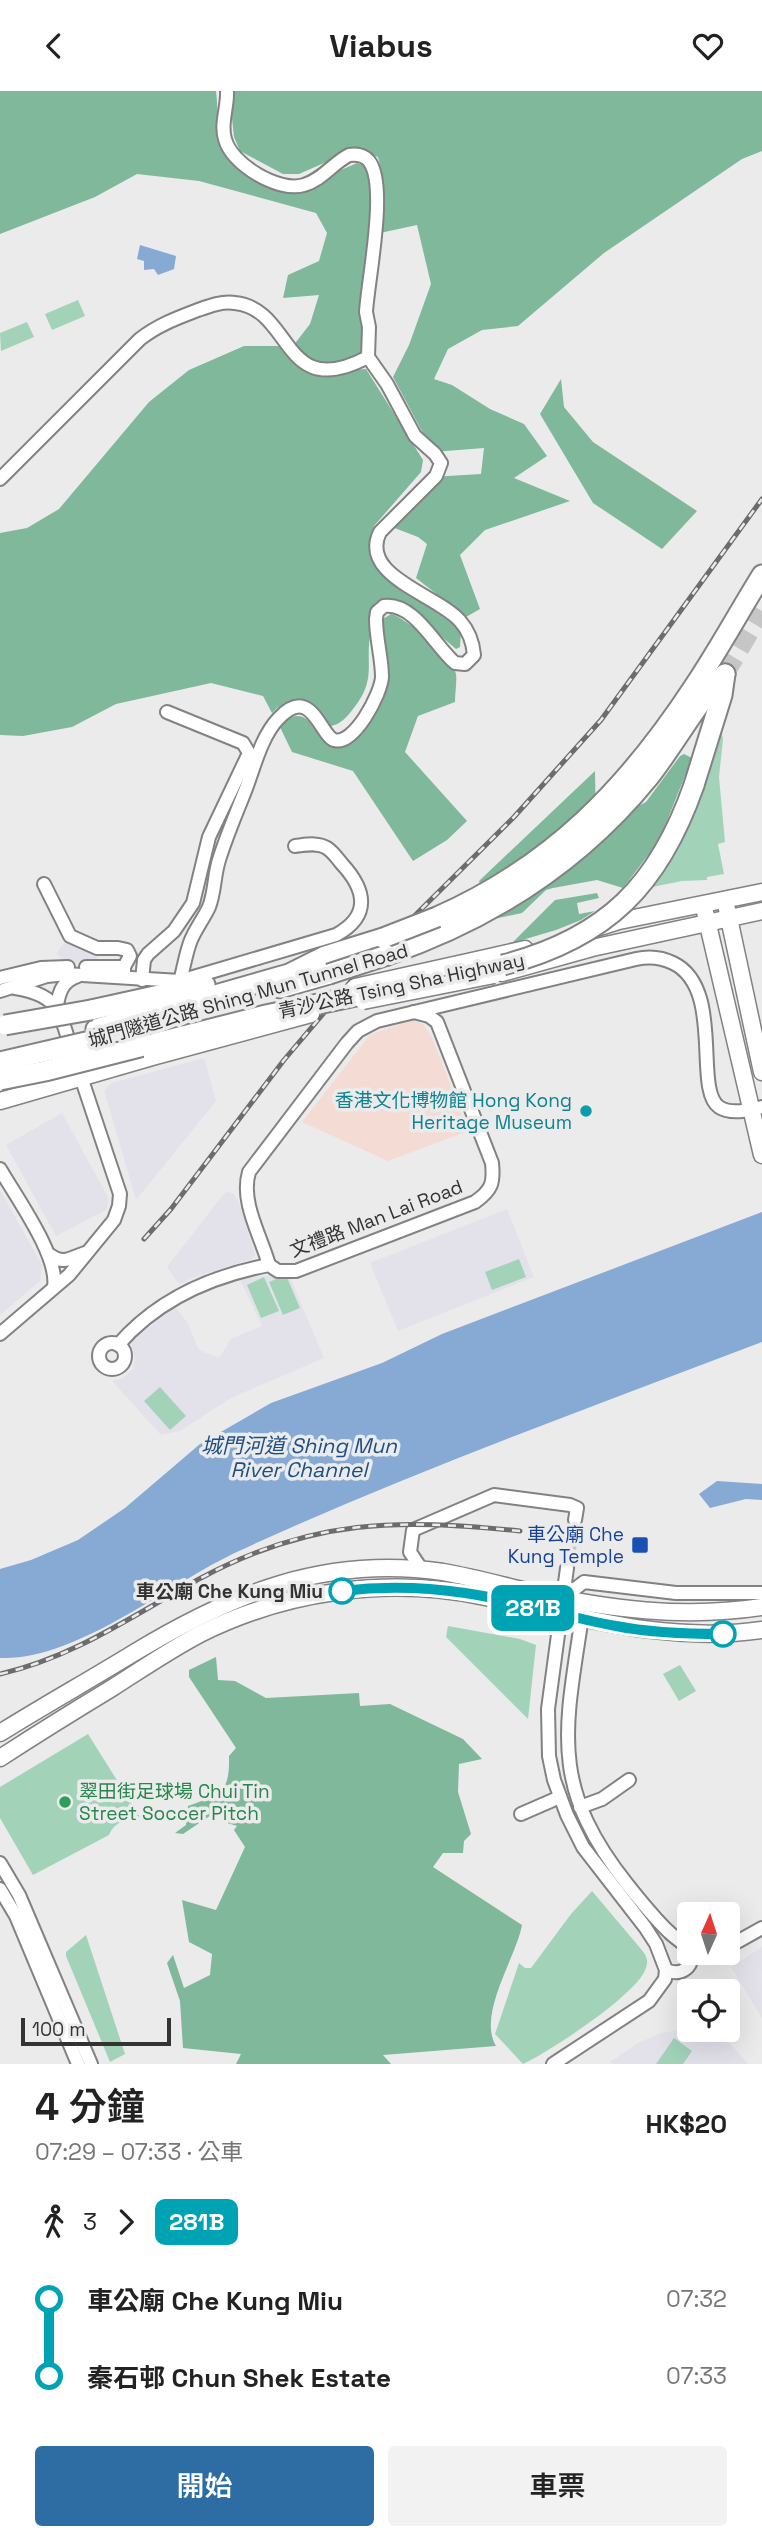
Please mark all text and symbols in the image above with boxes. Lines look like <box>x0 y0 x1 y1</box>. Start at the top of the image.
text: Viabus <box>329 26 433 66</box>
icon: back <box>35 27 73 65</box>
icon: heart <box>689 27 727 65</box>
street label: 城門隧道公路 Shing Mun Tunnel Road <box>85 938 411 1053</box>
street label: 青沙公路 Tsing Sha Highway <box>276 947 527 1024</box>
place label: 香港文化博物館 Hong Kong Heritage Museum <box>334 1088 572 1135</box>
marker: 香港文化博物館 Hong Kong Heritage Museum <box>578 1103 594 1119</box>
street label: 文禮路 Man Lai Road <box>286 1174 466 1263</box>
water label: 城門河道 Shing Mun River Channel <box>201 1432 398 1483</box>
place label: 車公廟 Che Kung Temple <box>508 1522 624 1569</box>
marker: 車公廟 Che Kung Temple <box>630 1535 650 1555</box>
marker: 車公廟 Che Kung Miu <box>329 1578 355 1604</box>
place label: 車公廟 Che Kung Miu <box>136 1579 323 1604</box>
line badge: 281B <box>484 1585 582 1631</box>
text: 281B <box>505 1592 561 1623</box>
unlabelled marker <box>710 1621 736 1647</box>
place label: 翠田街足球場 Chui Tin Street Soccer Pitch <box>79 1779 270 1826</box>
marker: 翠田街足球場 Chui Tin Street Soccer Pitch <box>57 1794 73 1810</box>
north arrow <box>677 1902 740 1965</box>
map controls <box>677 1902 740 2042</box>
button: locate <box>677 1979 740 2042</box>
scale bar <box>21 2015 172 2047</box>
text: 100 m <box>32 2017 86 2042</box>
text: 4 分鐘 <box>35 2083 145 2131</box>
text: HK$20 <box>646 2107 727 2141</box>
text: 07:29 – 07:33 · 公車 <box>35 2137 244 2167</box>
icon: walk <box>35 2203 73 2241</box>
icon: forward <box>107 2203 145 2241</box>
text: 281B <box>169 2206 224 2237</box>
text: 3 <box>83 2207 97 2237</box>
text: 車公廟 Che Kung Miu <box>87 2284 343 2318</box>
text: 07:32 <box>666 2284 727 2314</box>
text: 秦石邨 Chun Shek Estate <box>87 2361 391 2395</box>
text: 07:33 <box>666 2361 727 2391</box>
button: 開始 <box>35 2446 374 2526</box>
button: 車票 <box>388 2446 727 2526</box>

